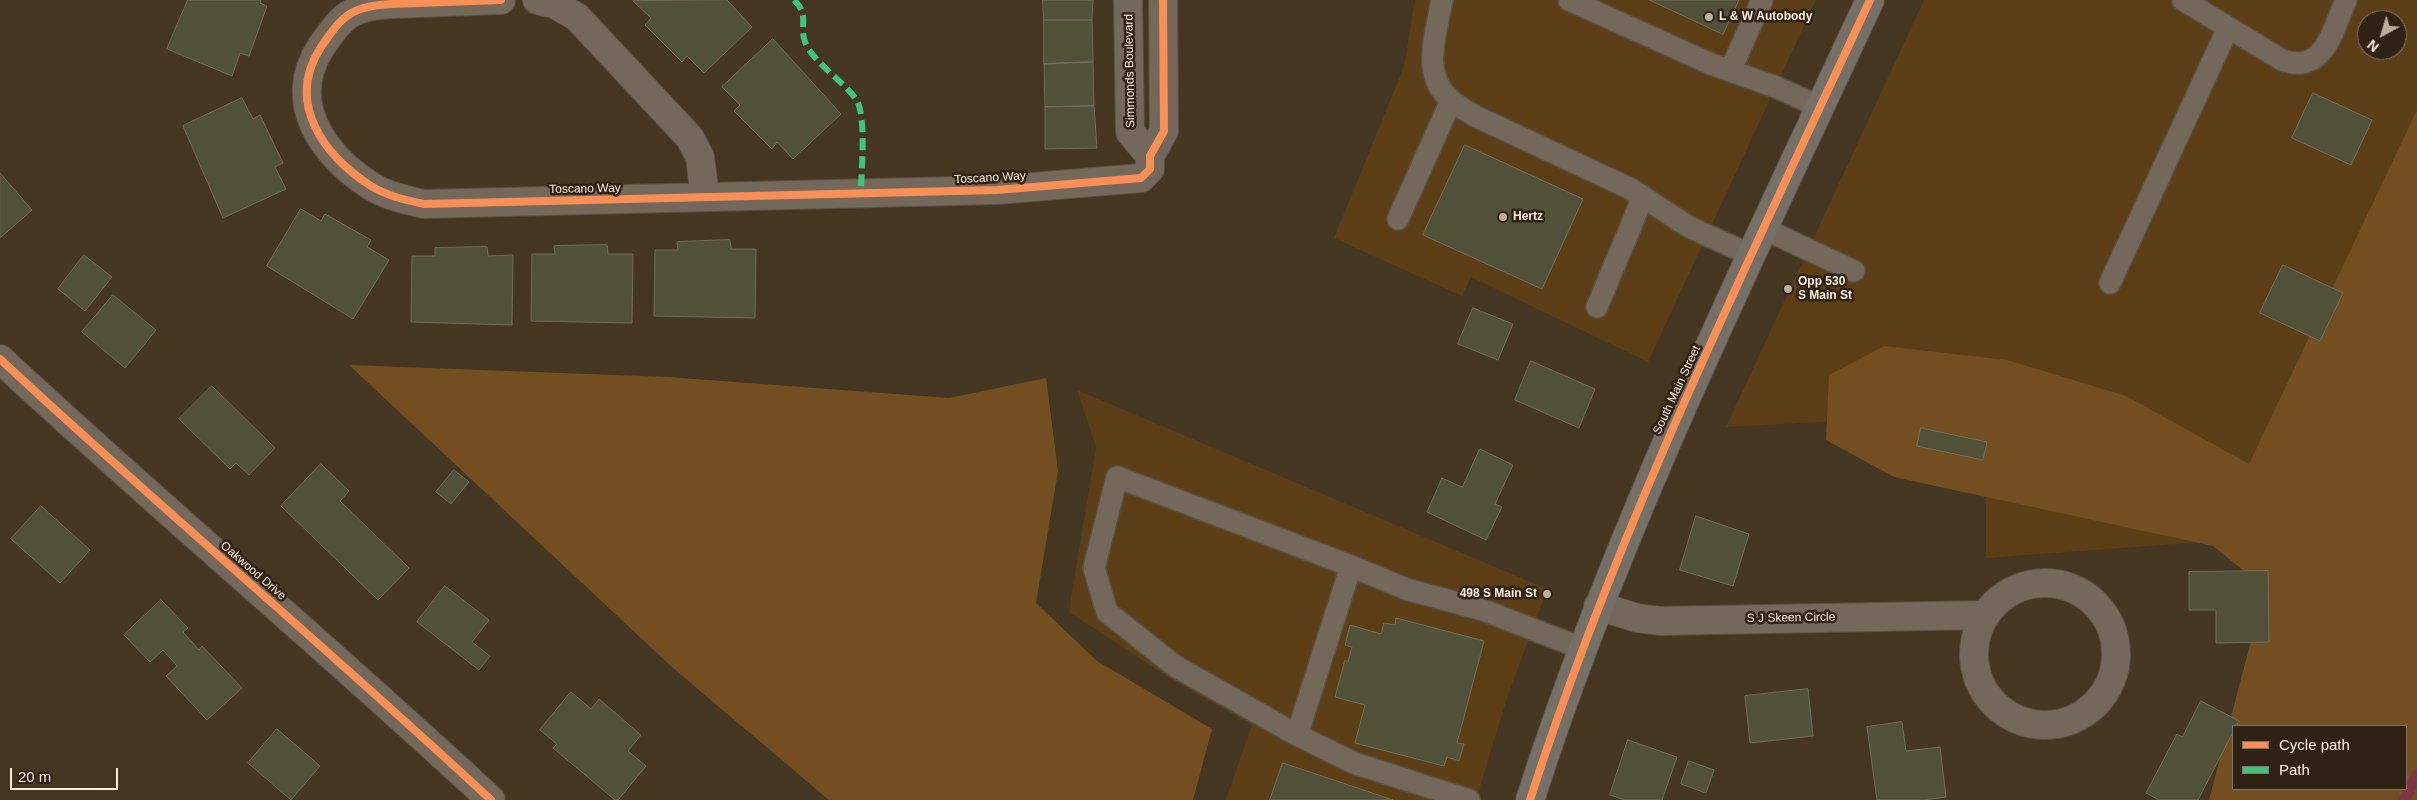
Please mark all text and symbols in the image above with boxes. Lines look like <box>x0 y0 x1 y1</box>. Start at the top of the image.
place label: L & W Autobody <box>1719 10 1812 24</box>
north arrow <box>2357 10 2407 60</box>
marker: L & W Autobody <box>1703 11 1715 23</box>
street label: Simmonds Boulevard <box>1122 14 1138 128</box>
text: N <box>2364 36 2382 55</box>
street label: Toscano Way <box>954 169 1026 187</box>
street label: Toscano Way <box>549 181 621 197</box>
place label: Hertz <box>1513 210 1543 224</box>
marker: Hertz <box>1497 211 1509 223</box>
place label: Opp 530 S Main St <box>1798 275 1852 303</box>
marker: Opp 530 S Main St <box>1782 283 1794 295</box>
street label: South Main Street <box>1650 343 1704 437</box>
street label: Oakwood Drive <box>217 539 289 603</box>
place label: 498 S Main St <box>1460 587 1537 601</box>
marker: 498 S Main St <box>1541 588 1553 600</box>
street label: S J Skeen Circle <box>1747 610 1835 626</box>
legend <box>2232 725 2407 790</box>
text: Cycle path <box>2279 736 2350 753</box>
scale bar <box>12 758 120 790</box>
text: Path <box>2279 761 2310 778</box>
text: 20 m <box>18 768 51 785</box>

